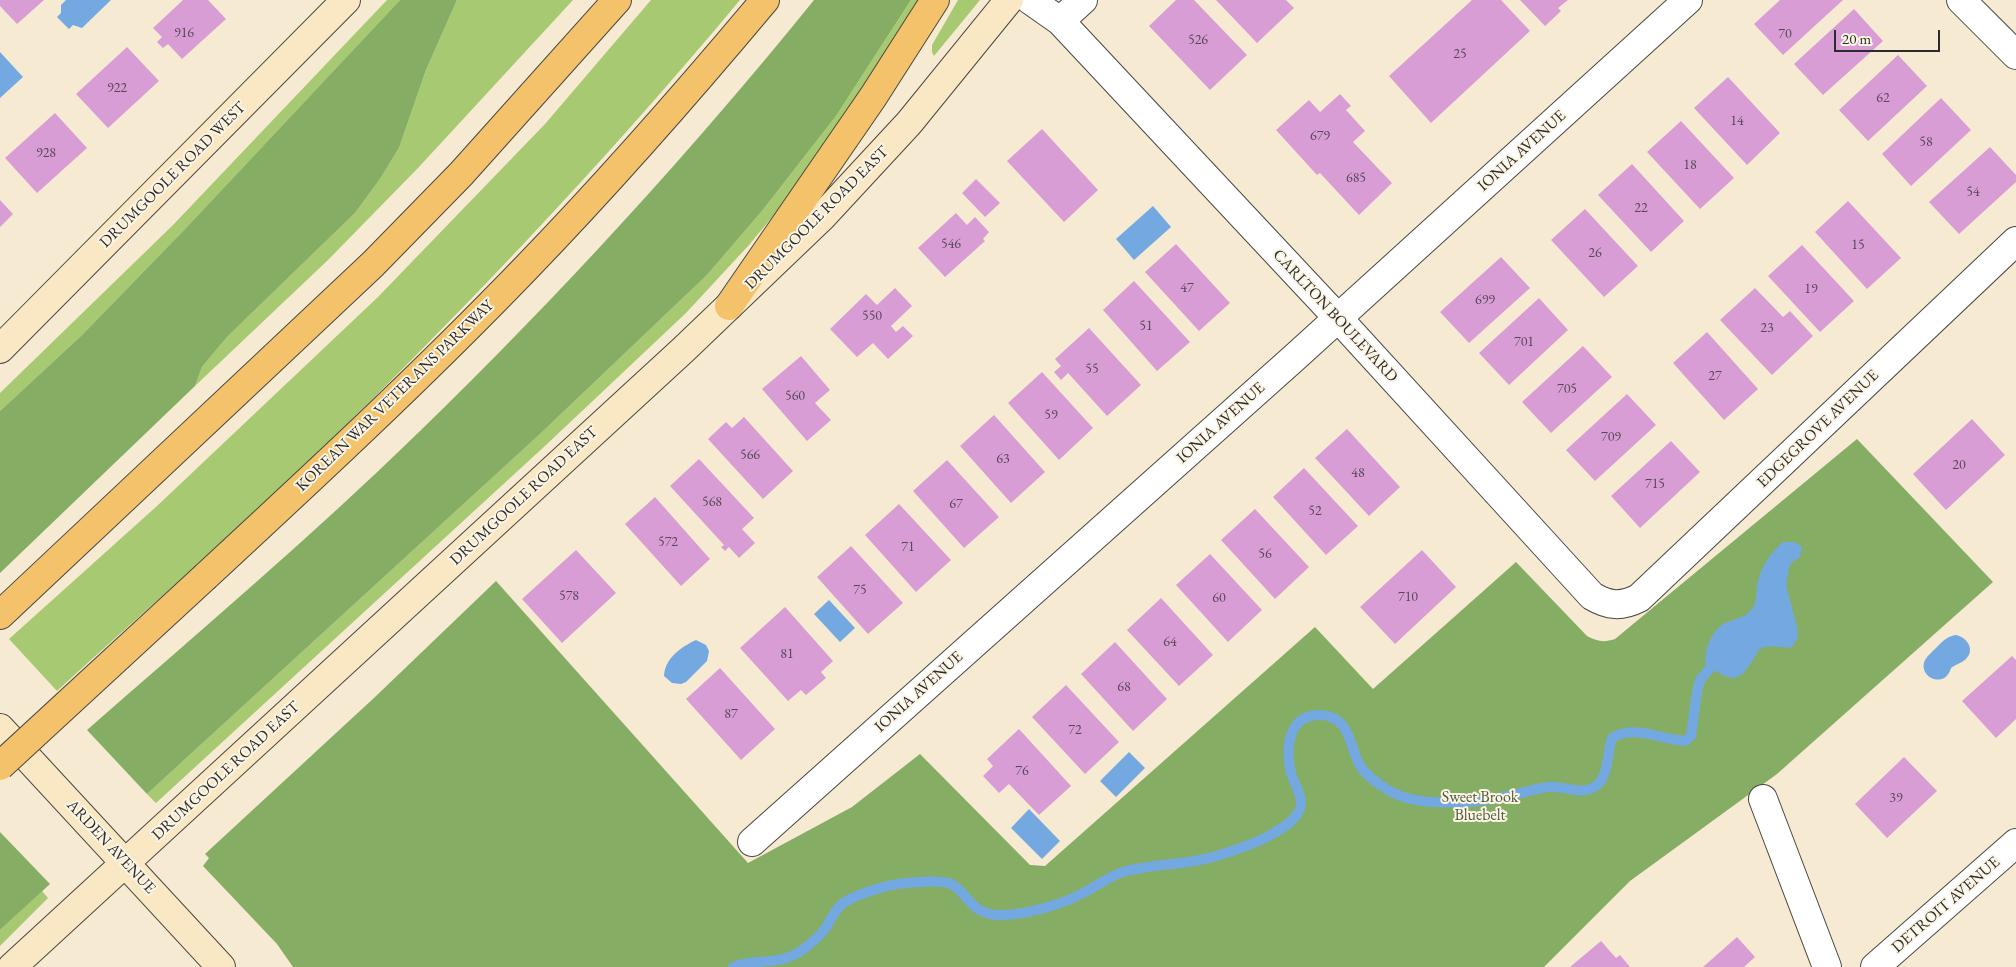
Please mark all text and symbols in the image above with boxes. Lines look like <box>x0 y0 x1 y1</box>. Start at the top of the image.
scale bar <box>1836 20 1942 52</box>
house number: 916 <box>174 25 194 41</box>
house number: 70 <box>1778 26 1792 42</box>
text: 20 m <box>1842 29 1871 48</box>
house number: 526 <box>1188 32 1208 48</box>
house number: 25 <box>1453 46 1467 62</box>
house number: 922 <box>107 80 127 96</box>
house number: 62 <box>1876 90 1890 106</box>
street label: DRUMGOOLE ROAD WEST <box>96 98 250 252</box>
street label: IONIA AVENUE <box>1474 106 1570 196</box>
house number: 14 <box>1730 113 1744 129</box>
house number: 679 <box>1310 128 1330 144</box>
house number: 58 <box>1919 134 1933 150</box>
street label: DRUMGOOLE ROAD EAST <box>741 142 893 294</box>
house number: 928 <box>36 145 56 161</box>
house number: 18 <box>1683 157 1697 173</box>
house number: 685 <box>1346 170 1366 186</box>
house number: 54 <box>1966 184 1980 200</box>
house number: 22 <box>1634 200 1648 216</box>
house number: 546 <box>941 236 961 252</box>
house number: 15 <box>1851 237 1865 253</box>
house number: 26 <box>1588 245 1602 261</box>
street label: CARLTON BOULEVARD <box>1268 246 1402 386</box>
house number: 47 <box>1180 280 1194 296</box>
house number: 19 <box>1804 281 1818 297</box>
house number: 699 <box>1475 292 1495 308</box>
street label: KOREAN WAR VETERANS PARKWAY <box>292 296 498 496</box>
house number: 550 <box>862 308 882 324</box>
house number: 51 <box>1139 318 1153 334</box>
house number: 23 <box>1760 320 1774 336</box>
house number: 701 <box>1514 334 1534 350</box>
house number: 55 <box>1085 361 1099 377</box>
street label: EDGEGROVE AVENUE <box>1753 366 1883 492</box>
house number: 27 <box>1708 368 1722 384</box>
street label: IONIA AVENUE <box>1173 378 1269 468</box>
house number: 705 <box>1557 381 1577 397</box>
house number: 560 <box>785 388 805 404</box>
house number: 59 <box>1044 407 1058 423</box>
street label: DRUMGOOLE ROAD EAST <box>446 422 602 570</box>
house number: 709 <box>1601 429 1621 445</box>
house number: 566 <box>740 447 760 463</box>
house number: 63 <box>996 451 1010 467</box>
house number: 20 <box>1952 457 1966 473</box>
house number: 48 <box>1351 465 1365 481</box>
house number: 715 <box>1645 476 1665 492</box>
house number: 568 <box>702 494 722 510</box>
house number: 67 <box>949 496 963 512</box>
house number: 52 <box>1308 503 1322 519</box>
house number: 572 <box>658 534 678 550</box>
house number: 71 <box>901 539 915 555</box>
house number: 56 <box>1258 546 1272 562</box>
house number: 75 <box>853 582 867 598</box>
house number: 578 <box>559 588 579 604</box>
house number: 710 <box>1398 589 1418 605</box>
house number: 60 <box>1212 590 1226 606</box>
house number: 64 <box>1163 634 1177 650</box>
house number: 81 <box>780 646 794 662</box>
street label: IONIA AVENUE <box>871 647 967 737</box>
house number: 68 <box>1117 679 1131 695</box>
street label: DRUMGOOLE ROAD EAST <box>148 697 304 845</box>
house number: 87 <box>724 706 738 722</box>
house number: 72 <box>1068 722 1082 738</box>
house number: 76 <box>1015 763 1029 779</box>
park label: Sweet Brook Bluebelt <box>1442 788 1518 826</box>
house number: 39 <box>1889 790 1903 806</box>
street label: ARDEN AVENUE <box>63 796 159 898</box>
street label: DETROIT AVENUE <box>1888 853 2004 957</box>

